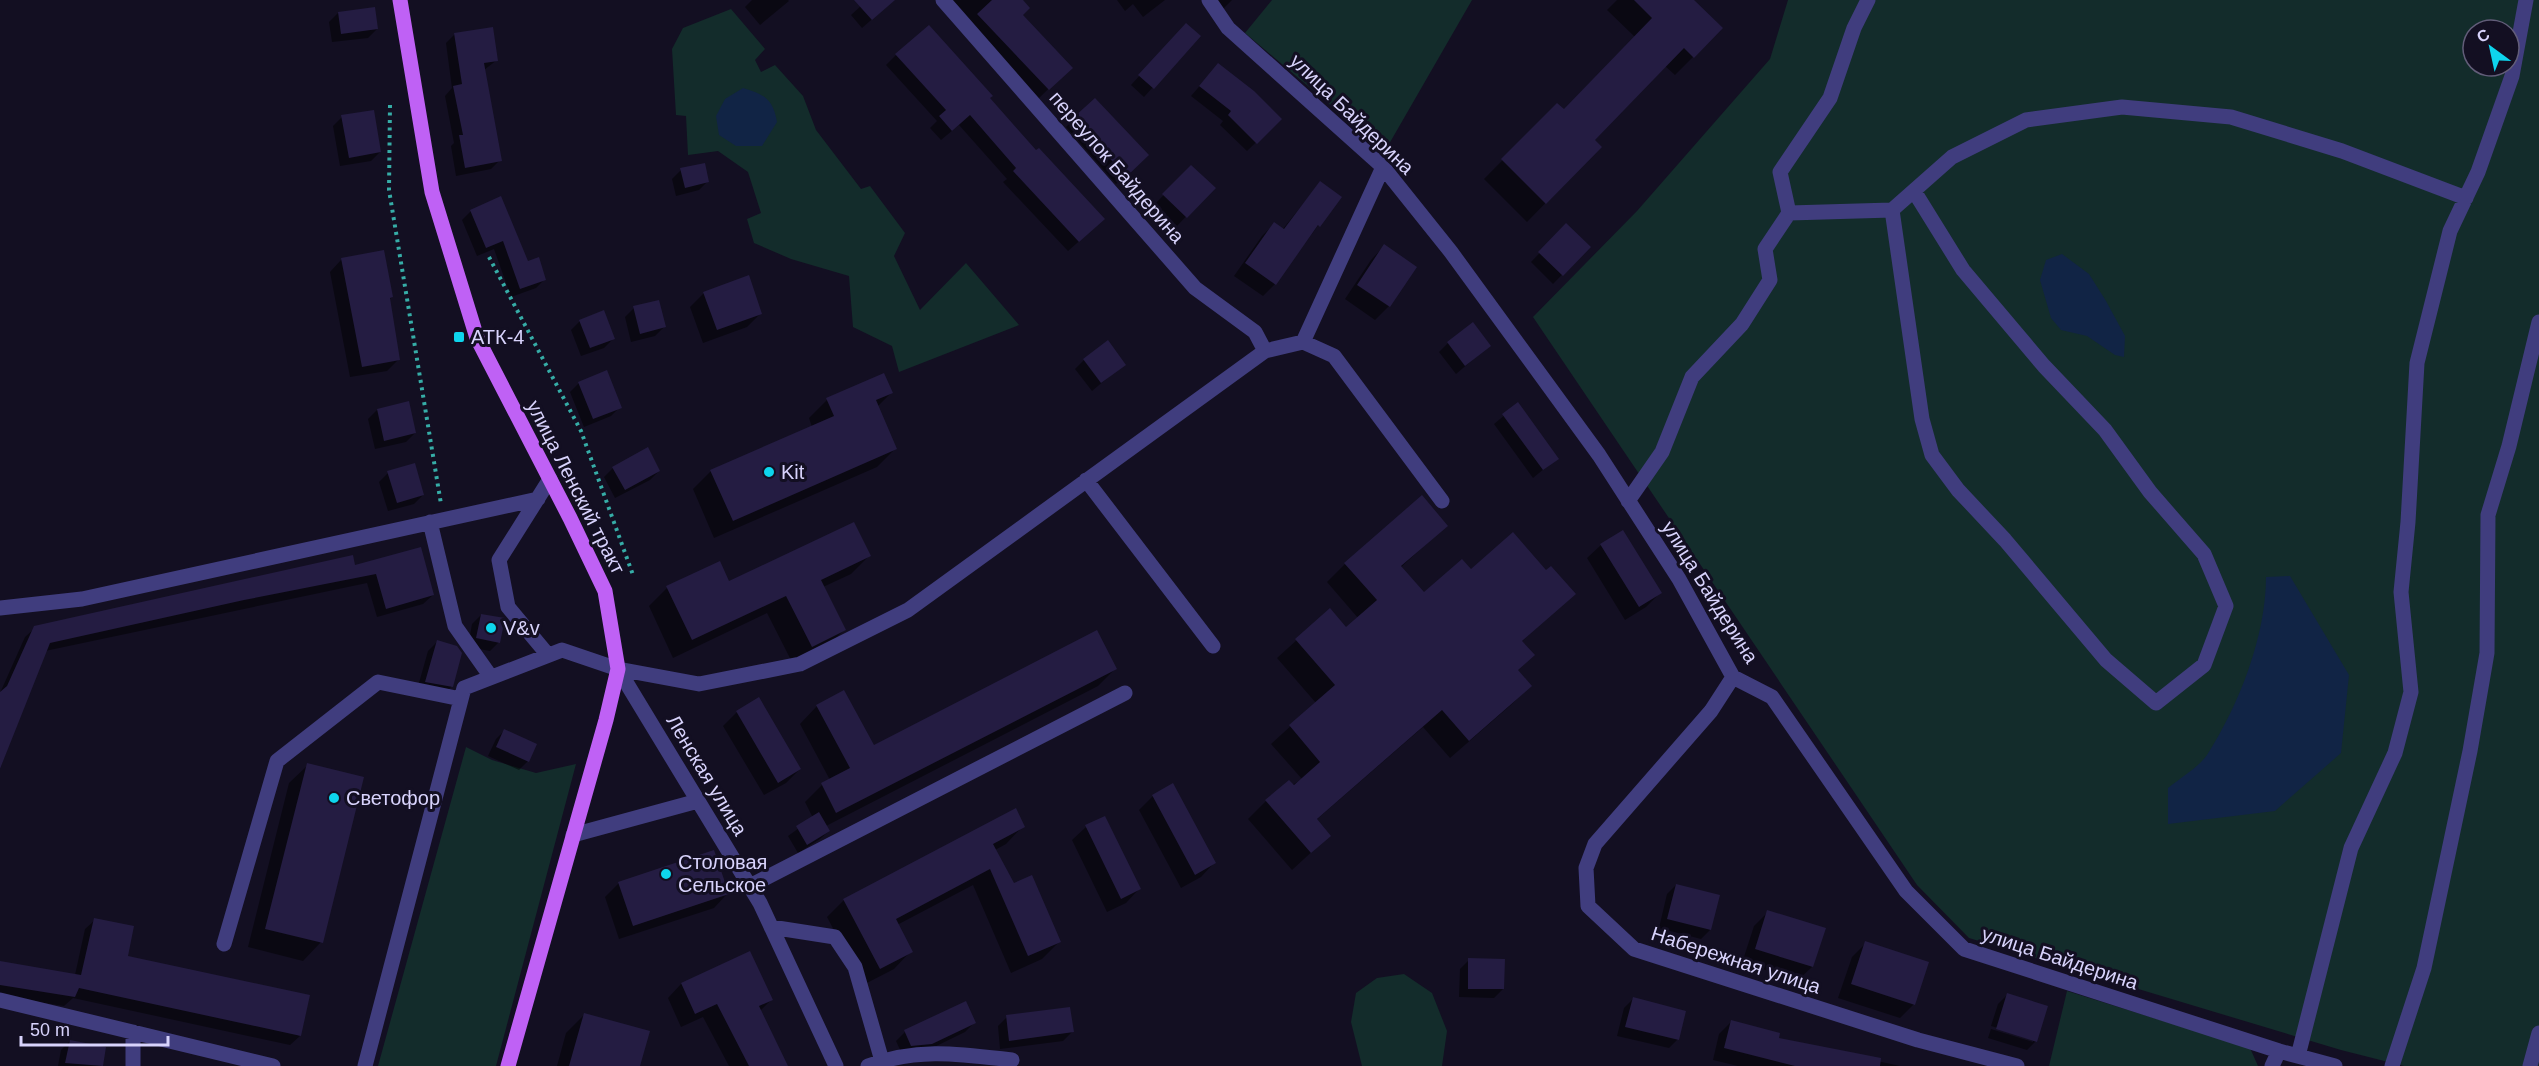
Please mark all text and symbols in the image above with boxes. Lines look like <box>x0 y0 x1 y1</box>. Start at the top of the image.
north arrow <box>2461 18 2521 78</box>
text: С <box>2474 25 2493 46</box>
street label: улица Байдерина <box>1286 49 1419 179</box>
street label: переулок Байдерина <box>1045 87 1189 248</box>
place label: АТК-4 <box>471 326 524 348</box>
marker: АТК-4 <box>452 330 466 344</box>
street label: улица Ленский тракт <box>523 396 629 578</box>
place label: Kit <box>781 461 805 483</box>
marker: Kit <box>762 465 776 479</box>
street label: улица Байдерина <box>1657 517 1763 668</box>
place label: V&v <box>503 617 540 639</box>
marker: V&v <box>484 621 498 635</box>
street label: Ленская улица <box>662 711 752 840</box>
place label: Светофор <box>346 787 440 809</box>
marker: Светофор <box>327 791 341 805</box>
place label: Столовая Сельское <box>678 851 767 896</box>
marker: Столовая Сельское <box>659 867 673 881</box>
street label: Набережная улица <box>1648 922 1824 998</box>
street label: улица Байдерина <box>1979 922 2142 994</box>
scale bar <box>21 1009 168 1047</box>
text: 50 m <box>30 1020 70 1040</box>

